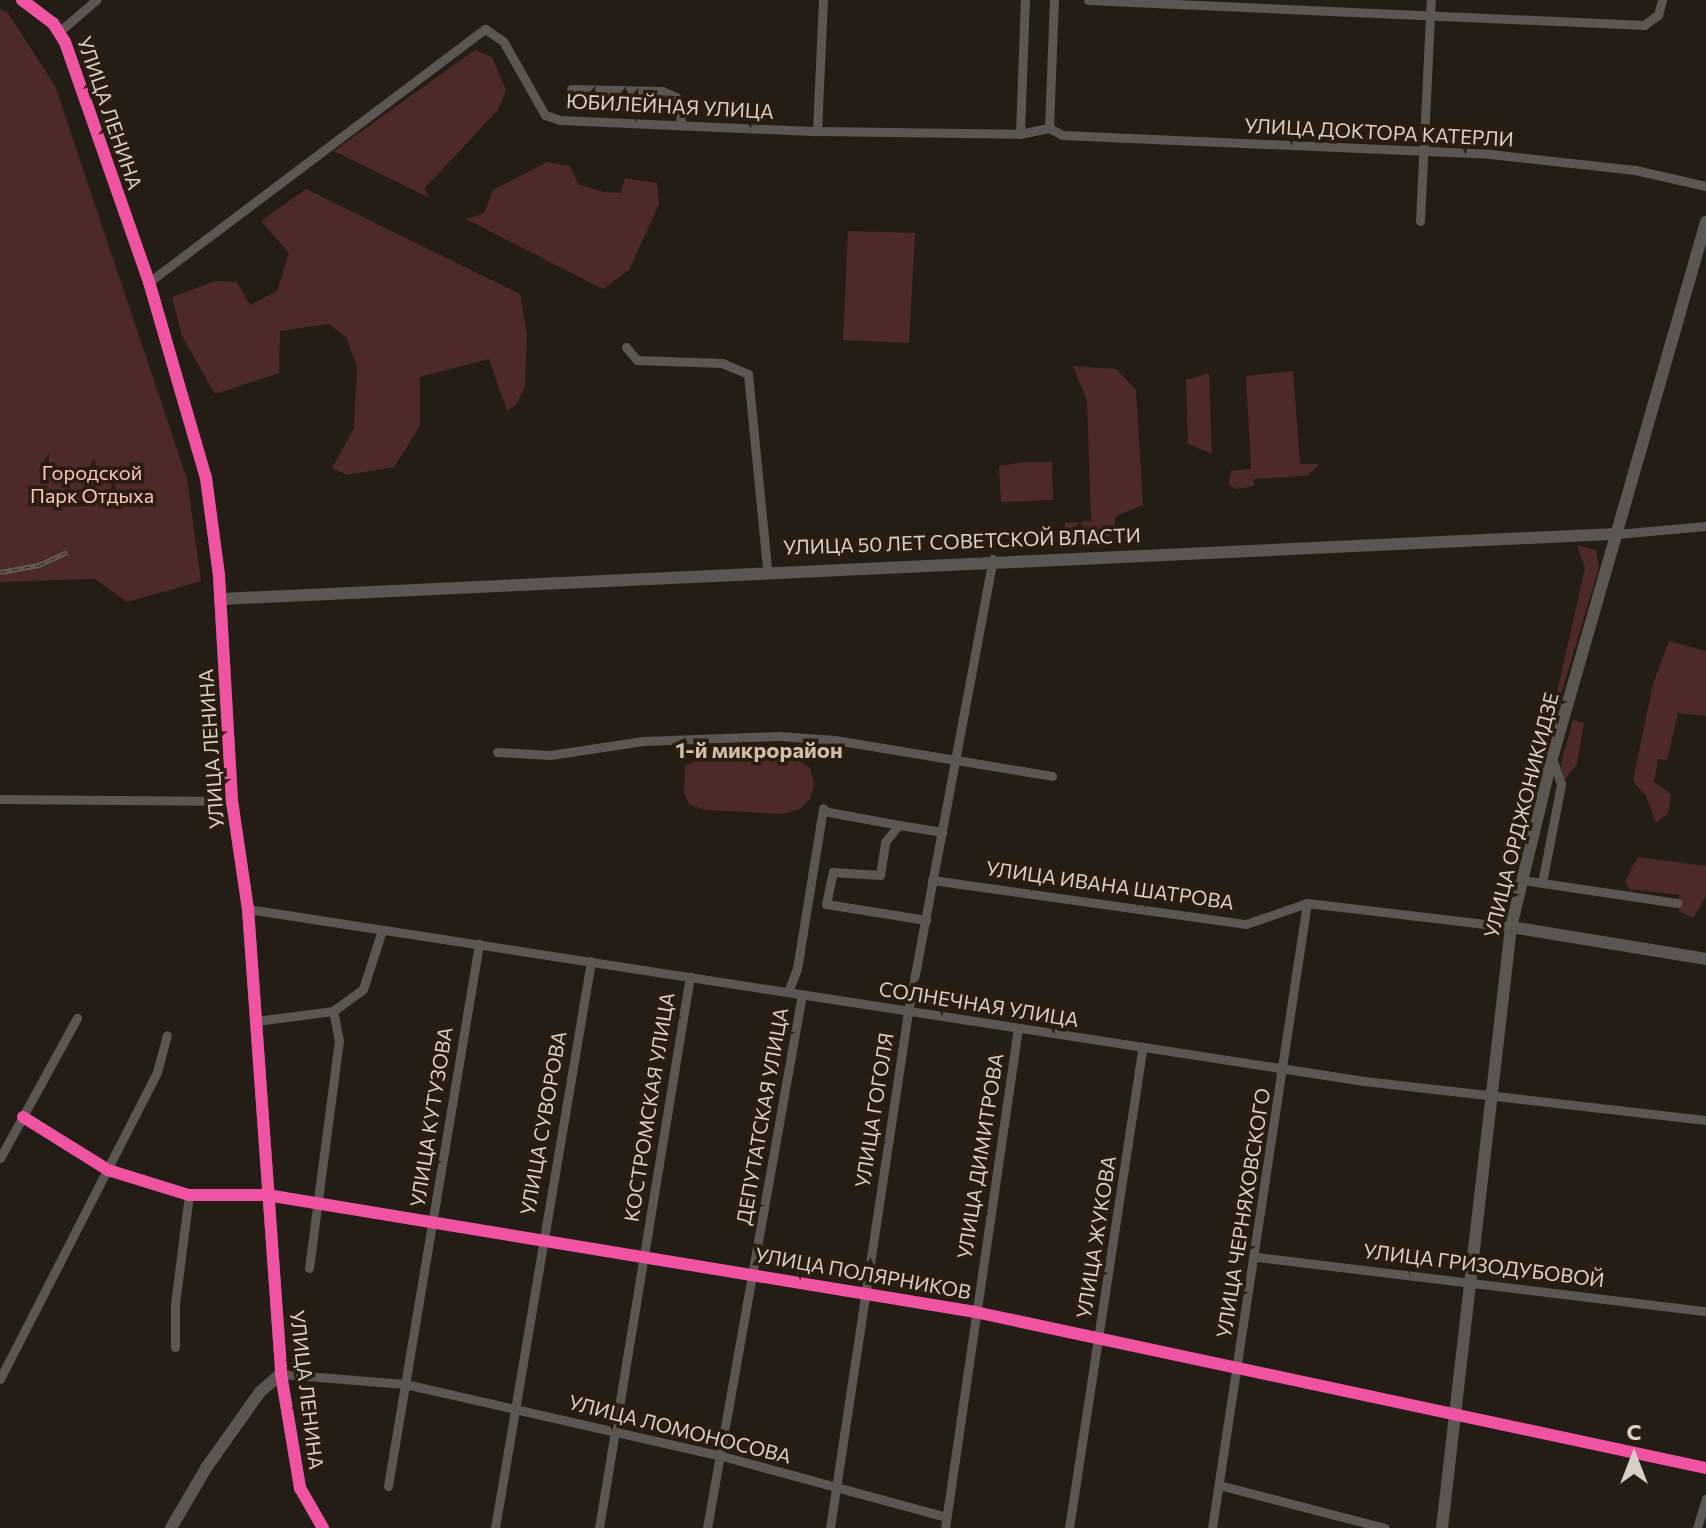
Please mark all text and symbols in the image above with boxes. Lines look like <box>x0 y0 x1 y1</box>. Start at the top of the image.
street label: УЛИЦА ЛЕНИНА <box>73 33 147 193</box>
street label: ЮБИЛЕЙНАЯ УЛИЦА <box>565 89 775 123</box>
street label: УЛИЦА ДОКТОРА КАТЕРЛИ <box>1244 113 1514 151</box>
park label: Городской Парк Отдыха <box>30 461 154 508</box>
street label: УЛИЦА 50 ЛЕТ СОВЕТСКОЙ ВЛАСТИ <box>783 523 1141 559</box>
street label: УЛИЦА ЛЕНИНА <box>193 668 229 830</box>
street label: УЛИЦА ОРДЖОНИКИДЗЕ <box>1479 690 1563 940</box>
district label: 1-й микрорайон <box>675 737 843 763</box>
street label: УЛИЦА ИВАНА ШАТРОВА <box>984 856 1236 914</box>
street label: СОЛНЕЧНАЯ УЛИЦА <box>877 976 1081 1032</box>
street label: КОСТРОМСКАЯ УЛИЦА <box>619 991 679 1223</box>
street label: ДЕПУТАТСКАЯ УЛИЦА <box>731 1005 793 1227</box>
street label: УЛИЦА КУТУЗОВА <box>405 1025 457 1209</box>
street label: УЛИЦА СУВОРОВА <box>515 1029 571 1217</box>
street label: УЛИЦА ГОГОЛЯ <box>850 1031 898 1189</box>
street label: УЛИЦА ДИМИТРОВА <box>952 1051 1008 1261</box>
street label: УЛИЦА ЧЕРНЯХОВСКОГО <box>1211 1086 1275 1340</box>
street label: УЛИЦА ЖУКОВА <box>1071 1154 1121 1320</box>
street label: УЛИЦА ГРИЗОДУБОВОЙ <box>1362 1238 1606 1292</box>
street label: УЛИЦА ПОЛЯРНИКОВ <box>753 1242 973 1304</box>
street label: УЛИЦА ЛЕНИНА <box>285 1309 329 1471</box>
street label: УЛИЦА ЛОМОНОСОВА <box>566 1390 794 1468</box>
north arrow <box>1594 1416 1674 1496</box>
text: С <box>1626 1418 1642 1445</box>

